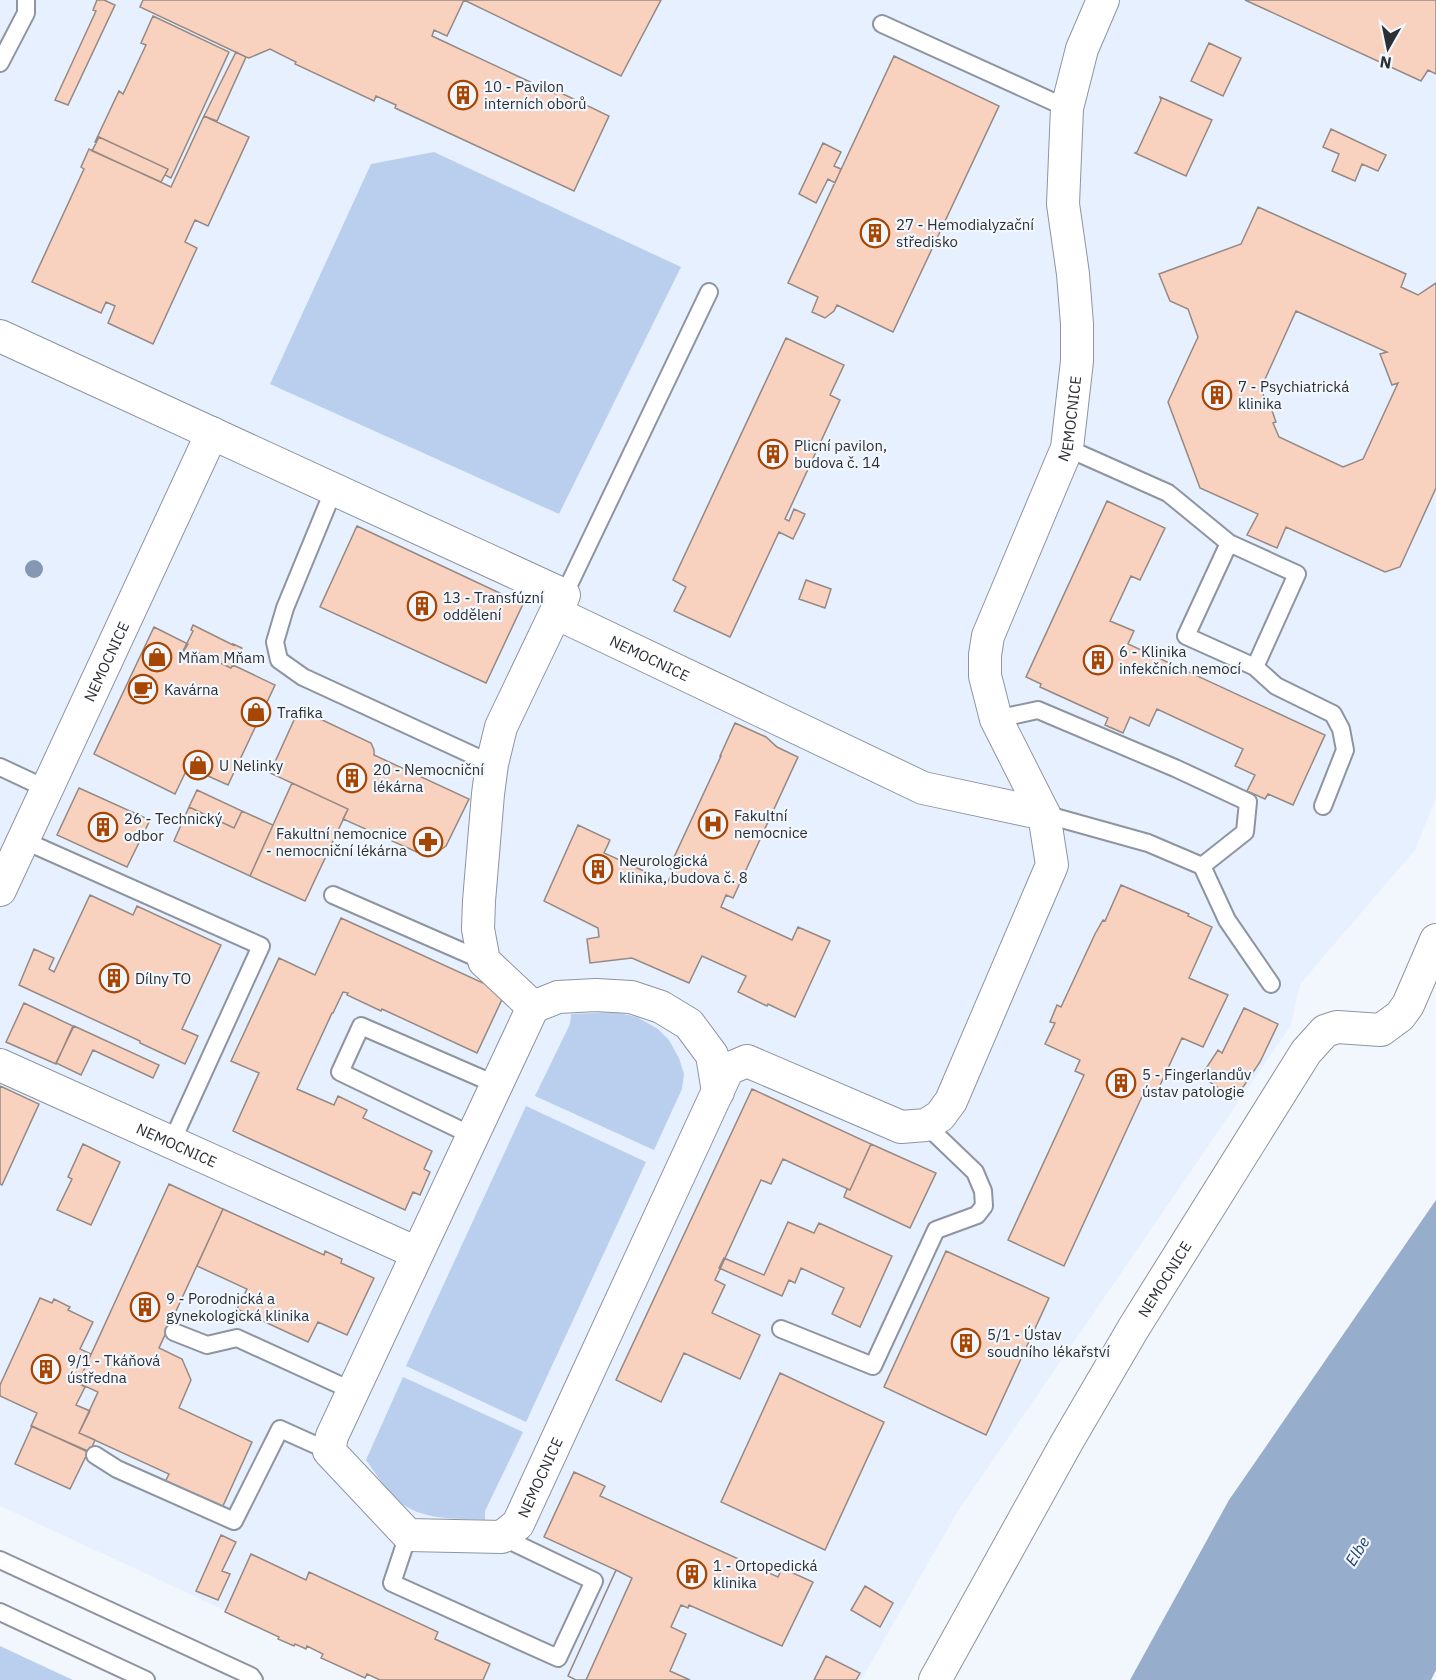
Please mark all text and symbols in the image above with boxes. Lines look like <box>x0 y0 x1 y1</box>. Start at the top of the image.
north arrow <box>1358 18 1418 78</box>
text: N <box>1378 52 1393 74</box>
place label: 10 - Pavilon interních oborů <box>484 77 587 113</box>
building icon: 10 - Pavilon interních oborů <box>447 79 479 111</box>
place label: 27 - Hemodialyzační středisko <box>896 215 1034 251</box>
building icon: 27 - Hemodialyzační středisko <box>859 217 891 249</box>
street label: NEMOCNICE <box>1053 375 1085 464</box>
place label: 7 - Psychiatrická klinika <box>1238 377 1349 413</box>
building icon: 7 - Psychiatrická klinika <box>1201 379 1233 411</box>
place label: Plicní pavilon, budova č. 14 <box>794 436 887 472</box>
building icon: Plicní pavilon, budova č. 14 <box>757 438 789 470</box>
place label: 13 - Transfúzní oddělení <box>443 588 544 624</box>
building icon: 13 - Transfúzní oddělení <box>406 590 438 622</box>
street label: NEMOCNICE <box>79 618 133 704</box>
street label: NEMOCNICE <box>607 631 693 685</box>
shop icon: Mňam Mňam <box>141 641 173 673</box>
place label: 6 - Klinika infekčních nemocí <box>1119 642 1241 678</box>
building icon: 6 - Klinika infekčních nemocí <box>1082 644 1114 676</box>
place label: Mňam Mňam <box>178 648 265 667</box>
cafe icon: Kavárna <box>127 673 159 705</box>
place label: Kavárna <box>164 680 218 699</box>
shop icon: Trafika <box>240 696 272 728</box>
place label: Trafika <box>277 703 323 722</box>
shop icon: U Nelinky <box>182 749 214 781</box>
place label: U Nelinky <box>219 756 284 775</box>
place label: 20 - Nemocniční lékárna <box>373 760 484 796</box>
building icon: 20 - Nemocniční lékárna <box>336 762 368 794</box>
place label: Fakultní nemocnice <box>734 806 808 842</box>
hospital icon: Fakultní nemocnice <box>697 808 729 840</box>
place label: 26 - Technický odbor <box>124 809 223 845</box>
building icon: 26 - Technický odbor <box>87 811 119 843</box>
place label: Fakultní nemocnice - nemocniční lékárna <box>266 824 407 860</box>
pharmacy icon: Fakultní nemocnice - nemocniční lékárna <box>412 826 444 858</box>
place label: Neurologická klinika, budova č. 8 <box>619 851 748 887</box>
building icon: Neurologická klinika, budova č. 8 <box>582 853 614 885</box>
building icon: Dílny TO <box>98 962 130 994</box>
place label: Dílny TO <box>135 969 191 988</box>
place label: 5 - Fingerlandův ústav patologie <box>1142 1065 1252 1101</box>
building icon: 5 - Fingerlandův ústav patologie <box>1105 1067 1137 1099</box>
street label: NEMOCNICE <box>134 1118 220 1171</box>
street label: NEMOCNICE <box>1133 1237 1195 1321</box>
place label: 9 - Porodnická a gynekologická klinika <box>166 1289 309 1325</box>
building icon: 9 - Porodnická a gynekologická klinika <box>129 1291 161 1323</box>
place label: 5/1 - Ústav soudního lékařství <box>987 1325 1110 1361</box>
building icon: 5/1 - Ústav soudního lékařství <box>950 1327 982 1359</box>
place label: 9/1 - Tkáňová ústředna <box>67 1351 160 1387</box>
building icon: 9/1 - Tkáňová ústředna <box>30 1353 62 1385</box>
street label: NEMOCNICE <box>513 1434 566 1520</box>
water label: Elbe <box>1340 1533 1374 1569</box>
place label: 1 - Ortopedická klinika <box>713 1556 818 1592</box>
building icon: 1 - Ortopedická klinika <box>676 1558 708 1590</box>

